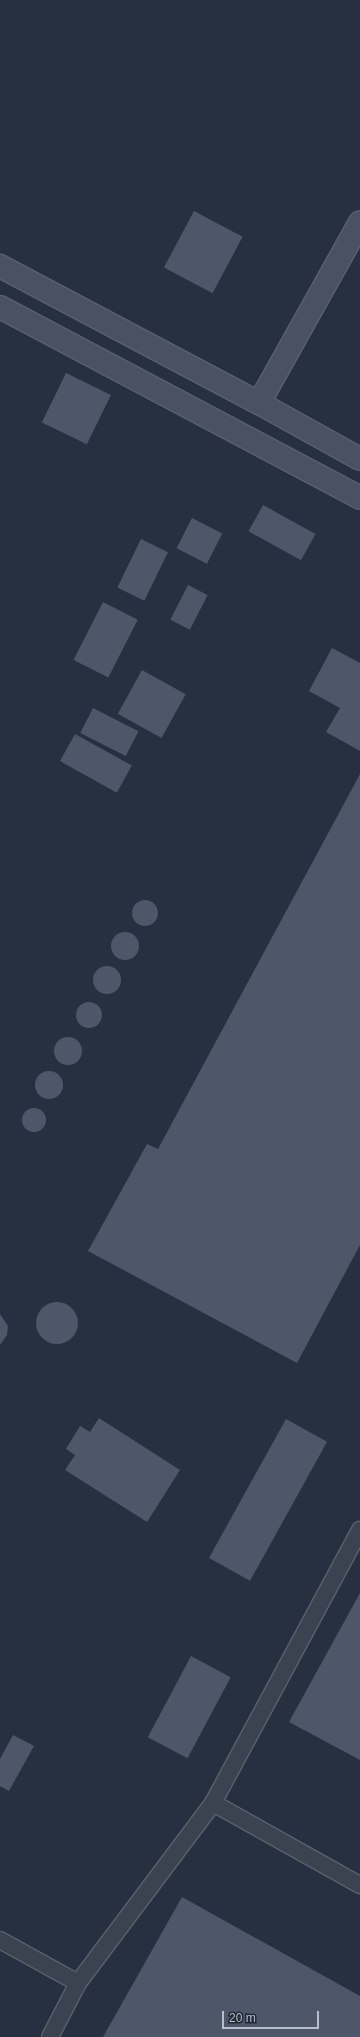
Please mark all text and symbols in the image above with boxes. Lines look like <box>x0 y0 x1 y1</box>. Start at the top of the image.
scale bar <box>224 2003 321 2029</box>
text: 20 m <box>229 2011 256 2025</box>

